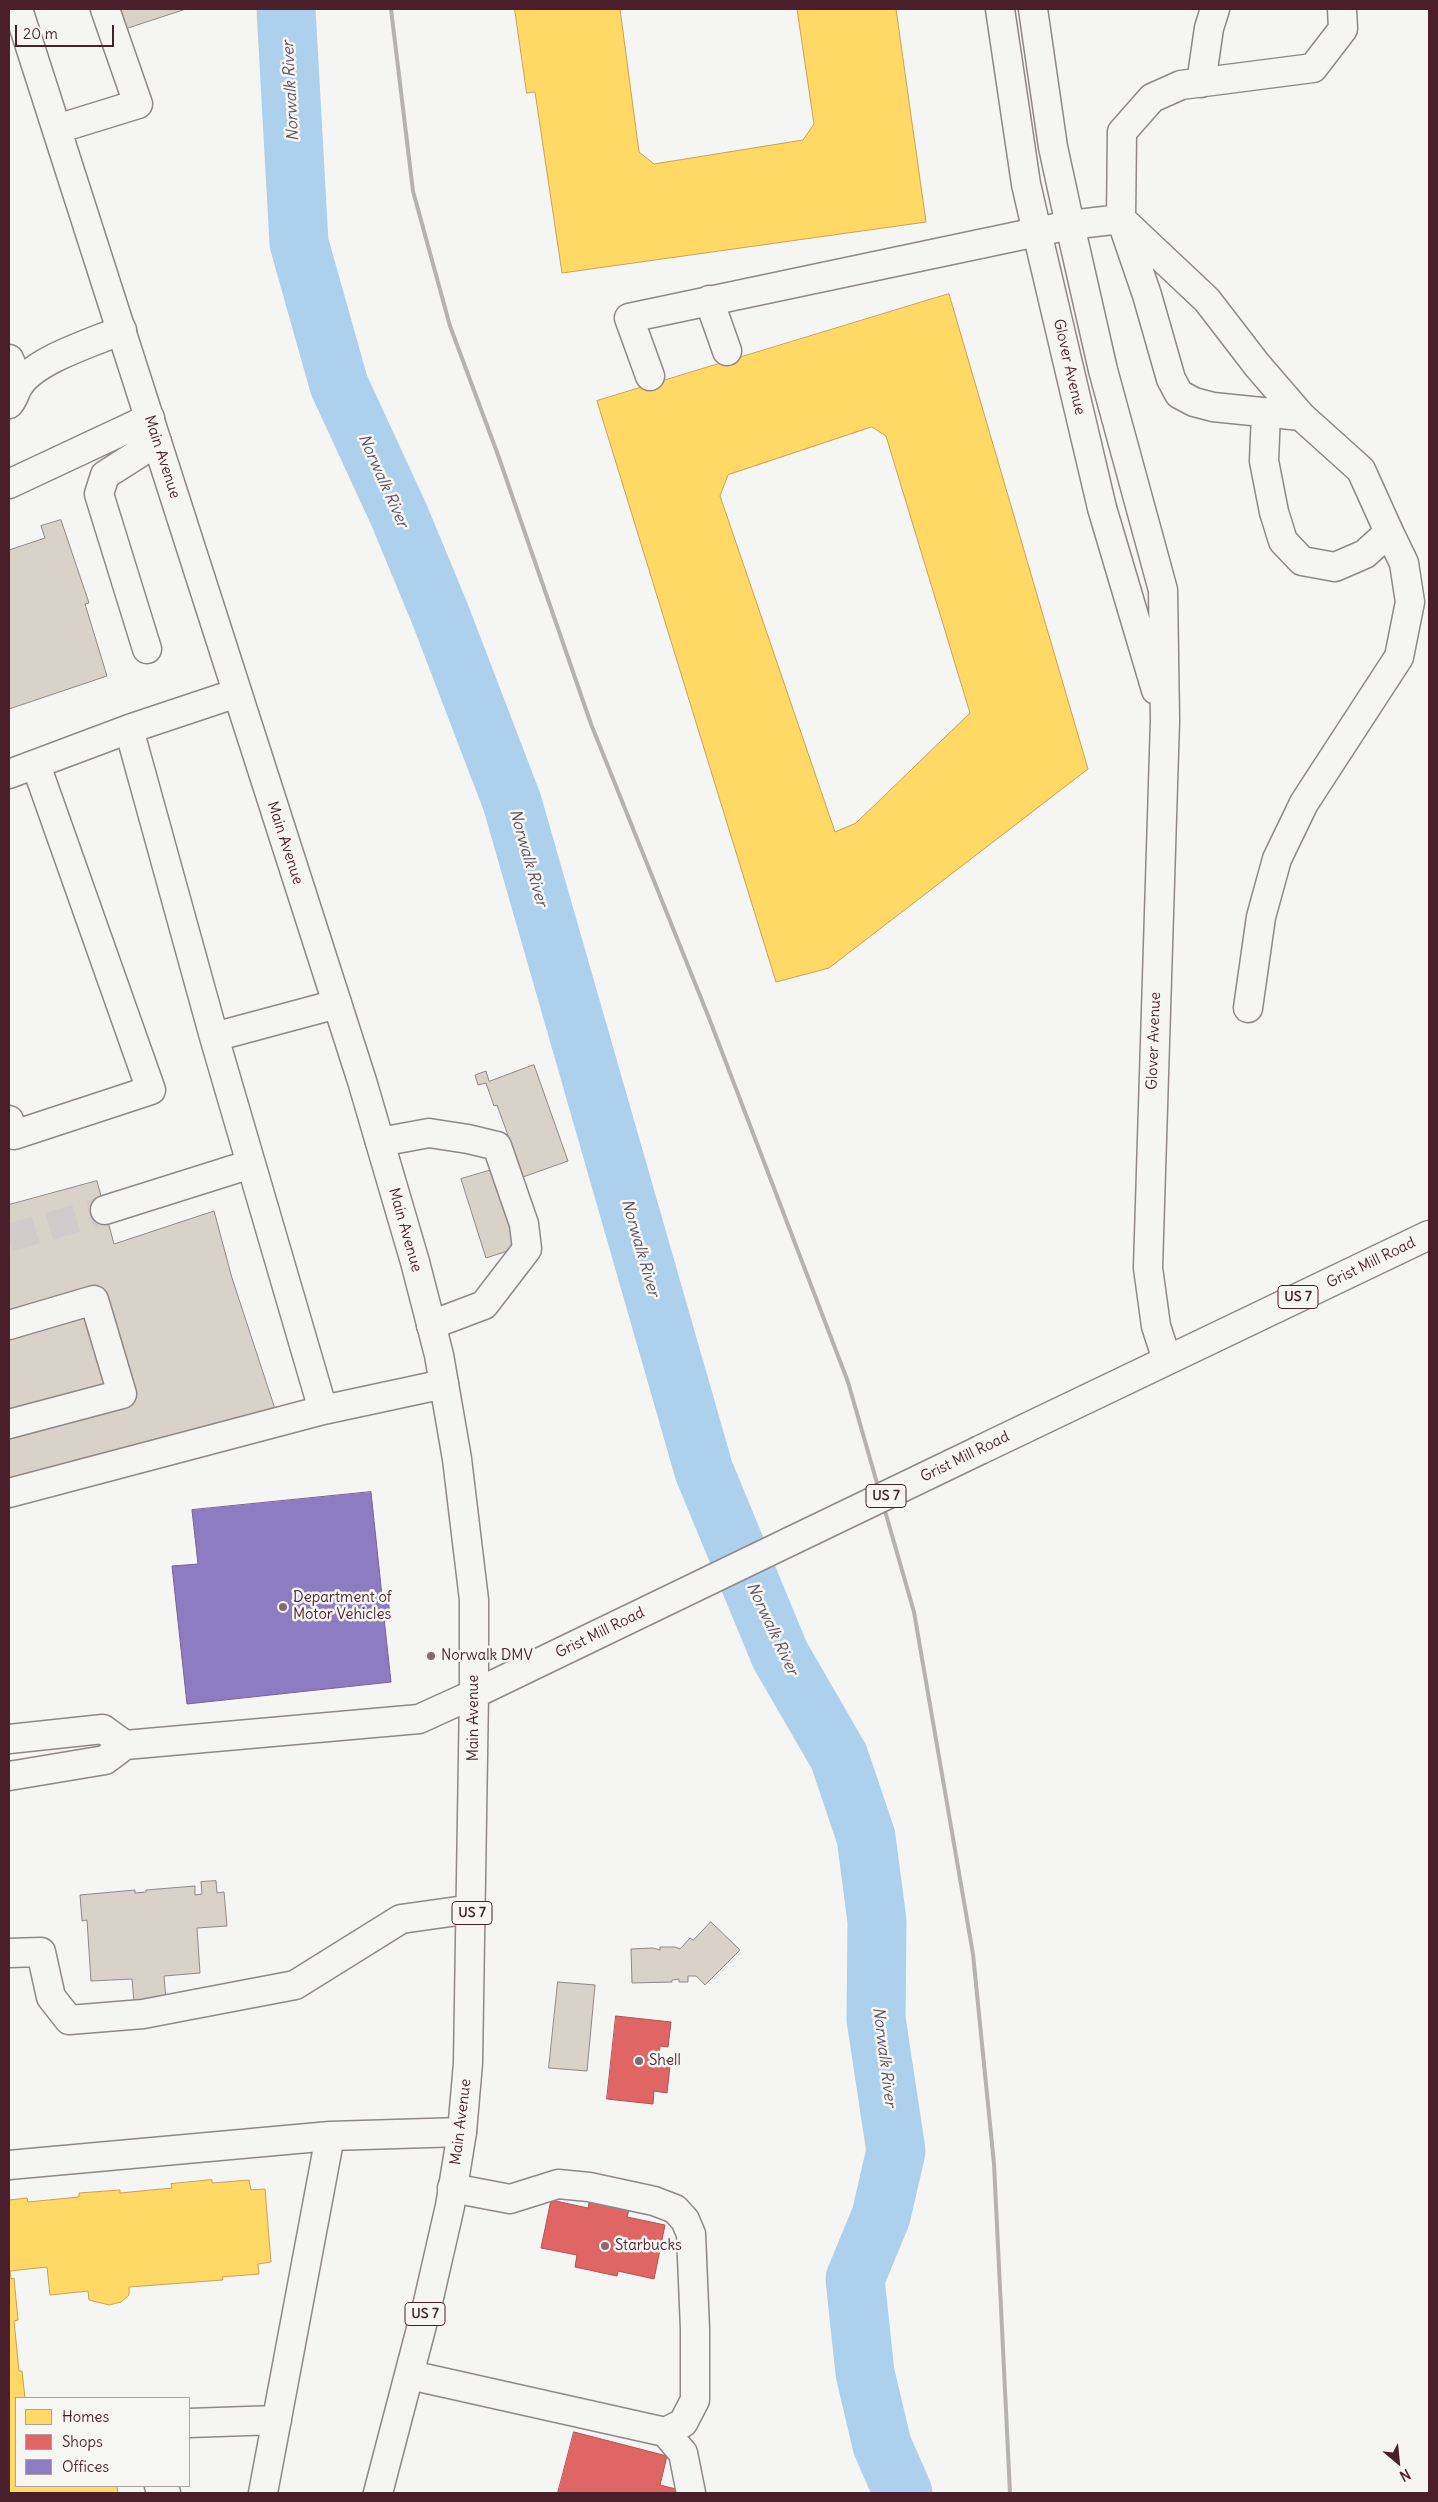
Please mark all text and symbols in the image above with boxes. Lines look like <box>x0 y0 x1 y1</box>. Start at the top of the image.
scale bar <box>18 15 116 47</box>
text: 20 m <box>23 24 58 43</box>
water label: Norwalk River <box>279 40 303 142</box>
street label: Glover Avenue <box>1049 317 1089 417</box>
street label: Main Avenue <box>140 413 184 501</box>
water label: Norwalk River <box>354 431 412 531</box>
street label: Main Avenue <box>263 799 307 887</box>
water label: Norwalk River <box>505 807 551 909</box>
street label: Glover Avenue <box>1143 992 1165 1090</box>
street label: Main Avenue <box>384 1186 426 1274</box>
water label: Norwalk River <box>617 1197 663 1299</box>
street label: Grist Mill Road <box>1324 1234 1418 1292</box>
road number: US 7 <box>1278 1285 1318 1308</box>
street label: Grist Mill Road <box>918 1428 1012 1486</box>
road number: US 7 <box>866 1484 906 1508</box>
water label: Norwalk River <box>742 1579 802 1679</box>
place label: Department of Motor Vehicles <box>293 1589 392 1624</box>
marker: Department of Motor Vehicles <box>277 1601 289 1613</box>
street label: Grist Mill Road <box>553 1604 647 1662</box>
place label: Norwalk DMV <box>441 1647 533 1665</box>
marker: Norwalk DMV <box>425 1650 437 1662</box>
street label: Main Avenue <box>465 1675 483 1761</box>
road number: US 7 <box>452 1902 492 1925</box>
water label: Norwalk River <box>868 2006 900 2108</box>
place label: Shell <box>649 2052 681 2070</box>
marker: Shell <box>633 2055 645 2067</box>
street label: Main Avenue <box>447 2078 475 2166</box>
place label: Starbucks <box>615 2237 682 2255</box>
marker: Starbucks <box>599 2240 611 2252</box>
road number: US 7 <box>405 2302 445 2326</box>
legend <box>15 2397 190 2487</box>
text: Homes <box>62 2407 109 2426</box>
text: Shops <box>62 2432 103 2451</box>
north arrow <box>1373 2437 1423 2487</box>
text: Offices <box>62 2457 109 2476</box>
text: N <box>1397 2465 1414 2485</box>

